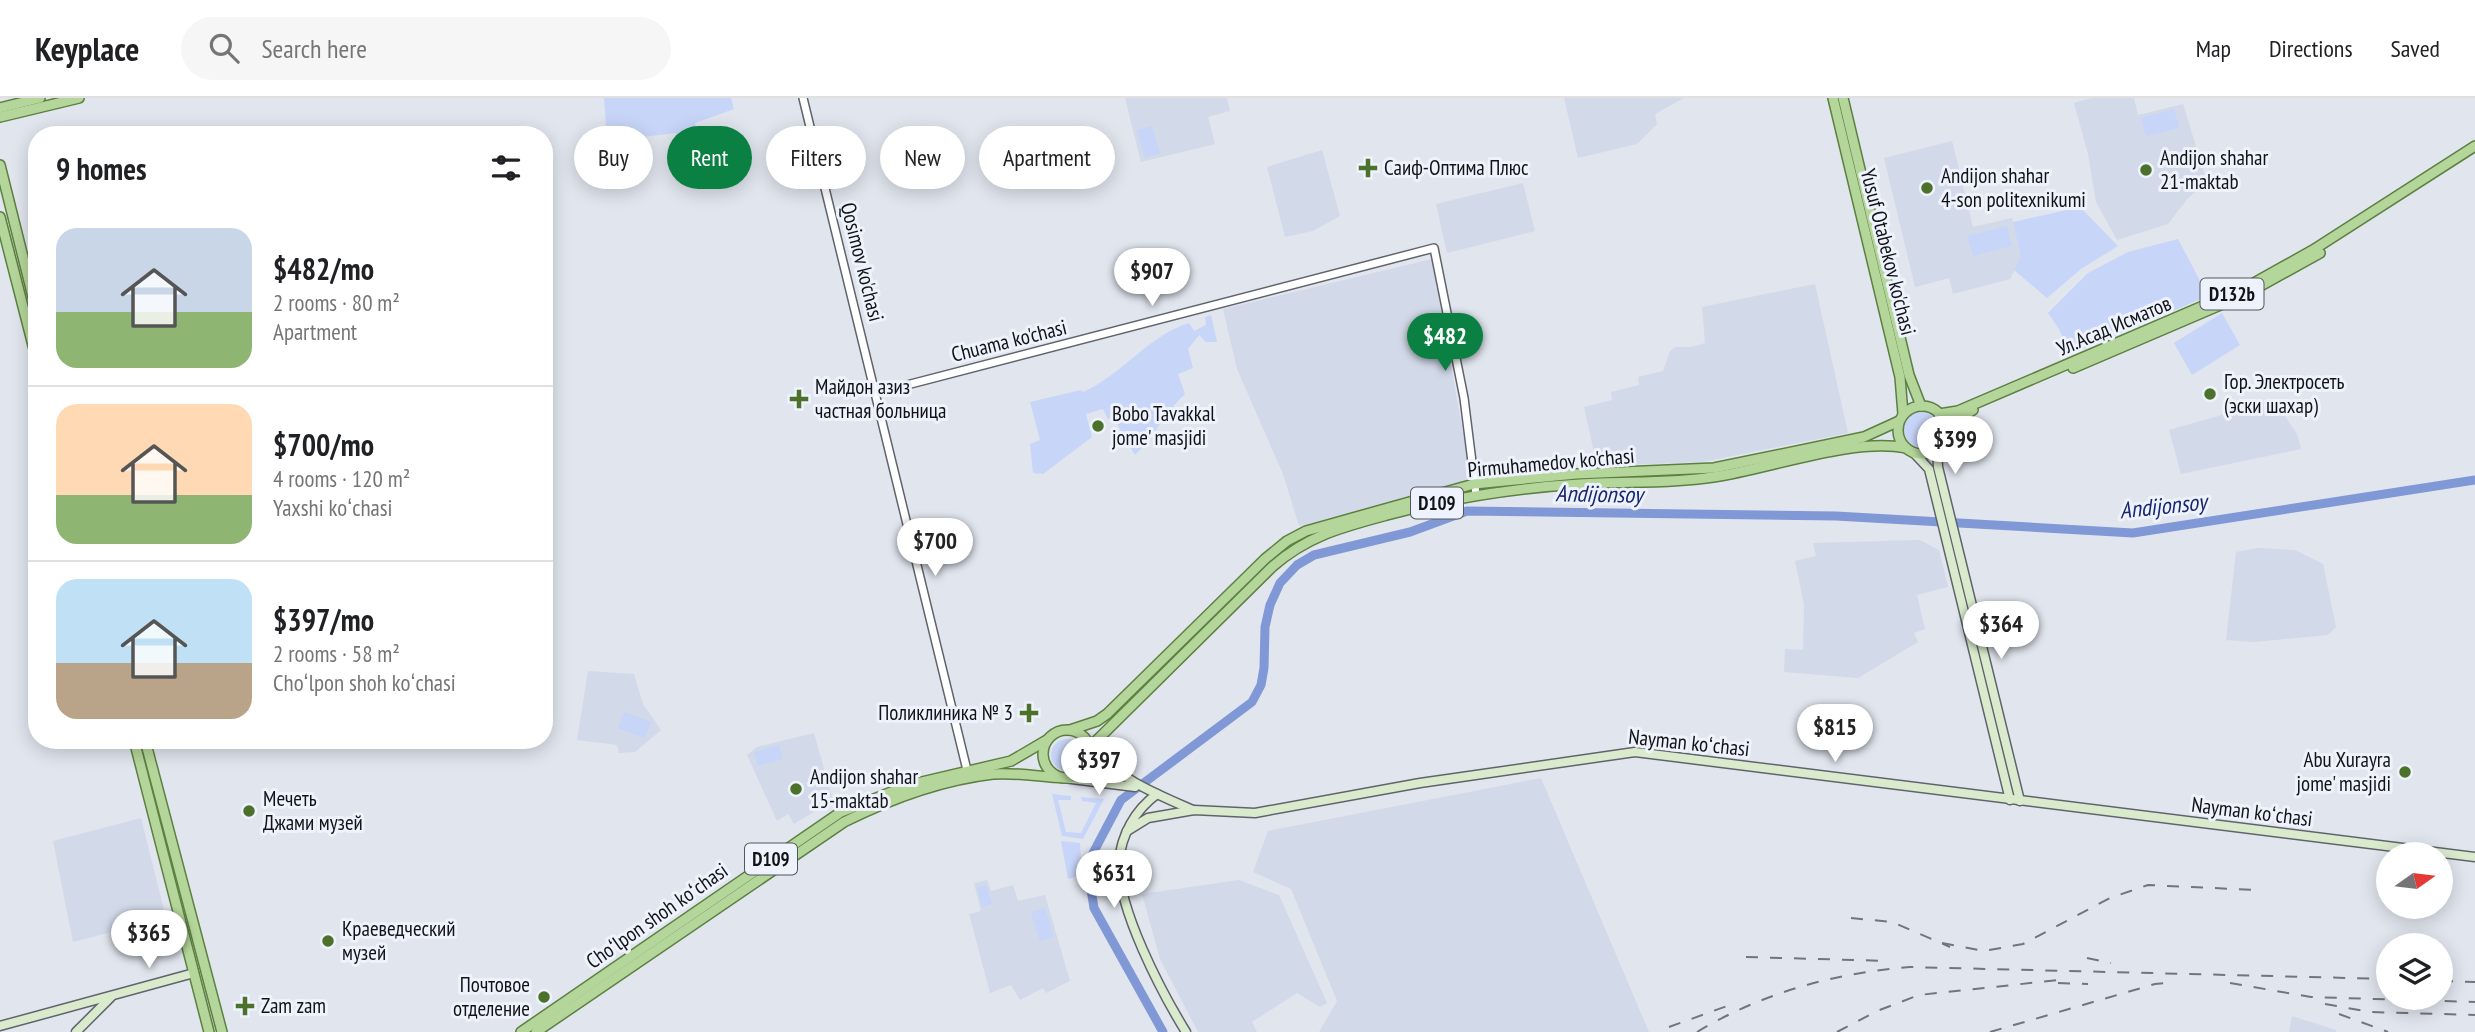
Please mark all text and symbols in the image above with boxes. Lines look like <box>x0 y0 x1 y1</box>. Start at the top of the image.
search box <box>181 17 671 80</box>
text: Keyplace <box>35 27 139 70</box>
icon: search <box>205 29 243 67</box>
text: Search here <box>261 32 367 65</box>
text: Map <box>2196 33 2231 64</box>
text: Directions <box>2269 33 2353 64</box>
text: Saved <box>2391 33 2440 64</box>
chip: Buy <box>574 126 653 189</box>
chip: Rent <box>667 126 752 189</box>
chip: Filters <box>766 126 866 189</box>
chip: New <box>880 126 965 189</box>
chip: Apartment <box>979 126 1115 189</box>
place label: Andijon shahar 21-maktab <box>2160 144 2268 195</box>
text: 9 homes <box>56 149 147 188</box>
icon: filters <box>487 149 525 187</box>
place label: Саиф-Оптима Плюс <box>1384 154 1529 181</box>
marker: Саиф-Оптима Плюс <box>1358 158 1378 178</box>
place label: Andijon shahar 4-son politexnikumi <box>1941 162 2086 213</box>
marker: Andijon shahar 21-maktab <box>2138 162 2154 178</box>
street label: Yusuf Otabekov ko'chasi <box>1855 166 1922 338</box>
marker: Andijon shahar 4-son politexnikumi <box>1919 180 1935 196</box>
street label: Qosimov ko'chasi <box>835 200 890 324</box>
pin: $907 <box>1111 248 1193 308</box>
text: $482/mo <box>273 249 374 288</box>
icon: home <box>112 256 196 340</box>
text: $907 <box>1130 256 1174 285</box>
road number: D132b <box>2200 278 2264 310</box>
text: 2 rooms · 80 m² <box>273 288 400 317</box>
street label: Ул.Асад Исматов <box>2053 289 2175 362</box>
street label: Chuama ko'chasi <box>948 313 1069 368</box>
pin: $482 <box>1404 314 1486 373</box>
text: Apartment <box>273 317 357 346</box>
text: $482 <box>1423 321 1467 350</box>
place label: Гор. Электросеть (эски шахар) <box>2224 368 2345 419</box>
place label: Майдон азиз частная больница <box>815 373 946 424</box>
marker: Гор. Электросеть (эски шахар) <box>2202 386 2218 402</box>
marker: Майдон азиз частная больница <box>789 389 809 409</box>
place label: Bobo Tavakkal jome' masjidi <box>1112 400 1215 451</box>
pin: $399 <box>1914 416 1996 476</box>
marker: Bobo Tavakkal jome' masjidi <box>1090 418 1106 434</box>
text: $399 <box>1933 424 1977 453</box>
text: $700/mo <box>273 425 374 464</box>
icon: home <box>112 432 196 516</box>
street label: Pirmuhamedov ko'chasi <box>1466 442 1636 483</box>
text: 4 rooms · 120 m² <box>273 464 410 493</box>
water label: Andijonsoy <box>1555 478 1646 509</box>
water label: Andijonsoy <box>2118 486 2211 524</box>
road number: D109 <box>1411 488 1463 518</box>
text: Yaxshi koʻchasi <box>273 493 393 522</box>
pin: $700 <box>894 518 976 578</box>
text: $700 <box>913 526 957 555</box>
text: $397/mo <box>273 600 374 639</box>
pin: $364 <box>1960 602 2042 661</box>
icon: home <box>112 607 196 691</box>
text: $364 <box>1979 609 2023 638</box>
text: 2 rooms · 58 m² <box>273 639 400 668</box>
text: Choʻlpon shoh koʻchasi <box>273 668 456 697</box>
place label: Поликлиника № 3 <box>878 699 1013 726</box>
marker: Поликлиника № 3 <box>1019 703 1039 723</box>
pin: $815 <box>1794 704 1876 764</box>
text: $815 <box>1813 712 1857 741</box>
street label: Nayman koʻchasi <box>1627 723 1751 762</box>
pin: $397 <box>1058 738 1140 797</box>
text: $397 <box>1077 745 1121 774</box>
place label: Abu Xurayra jome' masjidi <box>2297 746 2391 797</box>
place label: Andijon shahar 15-maktab <box>810 763 918 814</box>
marker: Abu Xurayra jome' masjidi <box>2397 764 2413 780</box>
marker: Andijon shahar 15-maktab <box>788 781 804 797</box>
place label: Мечеть Джами музей <box>263 785 363 836</box>
street label: Nayman koʻchasi <box>2190 791 2314 832</box>
marker: Мечеть Джами музей <box>241 803 257 819</box>
north arrow <box>2376 842 2454 919</box>
map controls <box>2376 842 2453 1010</box>
road number: D109 <box>745 844 797 874</box>
pin: $631 <box>1073 850 1155 910</box>
street label: Choʻlpon shoh koʻchasi <box>581 857 733 975</box>
text: $631 <box>1092 858 1136 887</box>
pin: $365 <box>108 910 190 970</box>
place label: Краеведческий музей <box>342 915 455 966</box>
text: $365 <box>127 918 171 947</box>
marker: Краеведческий музей <box>320 933 336 949</box>
button: layers <box>2376 933 2453 1010</box>
place label: Почтовое отделение <box>453 971 530 1022</box>
marker: Почтовое отделение <box>536 989 552 1005</box>
place label: Zam zam <box>261 992 326 1019</box>
marker: Zam zam <box>235 996 255 1016</box>

